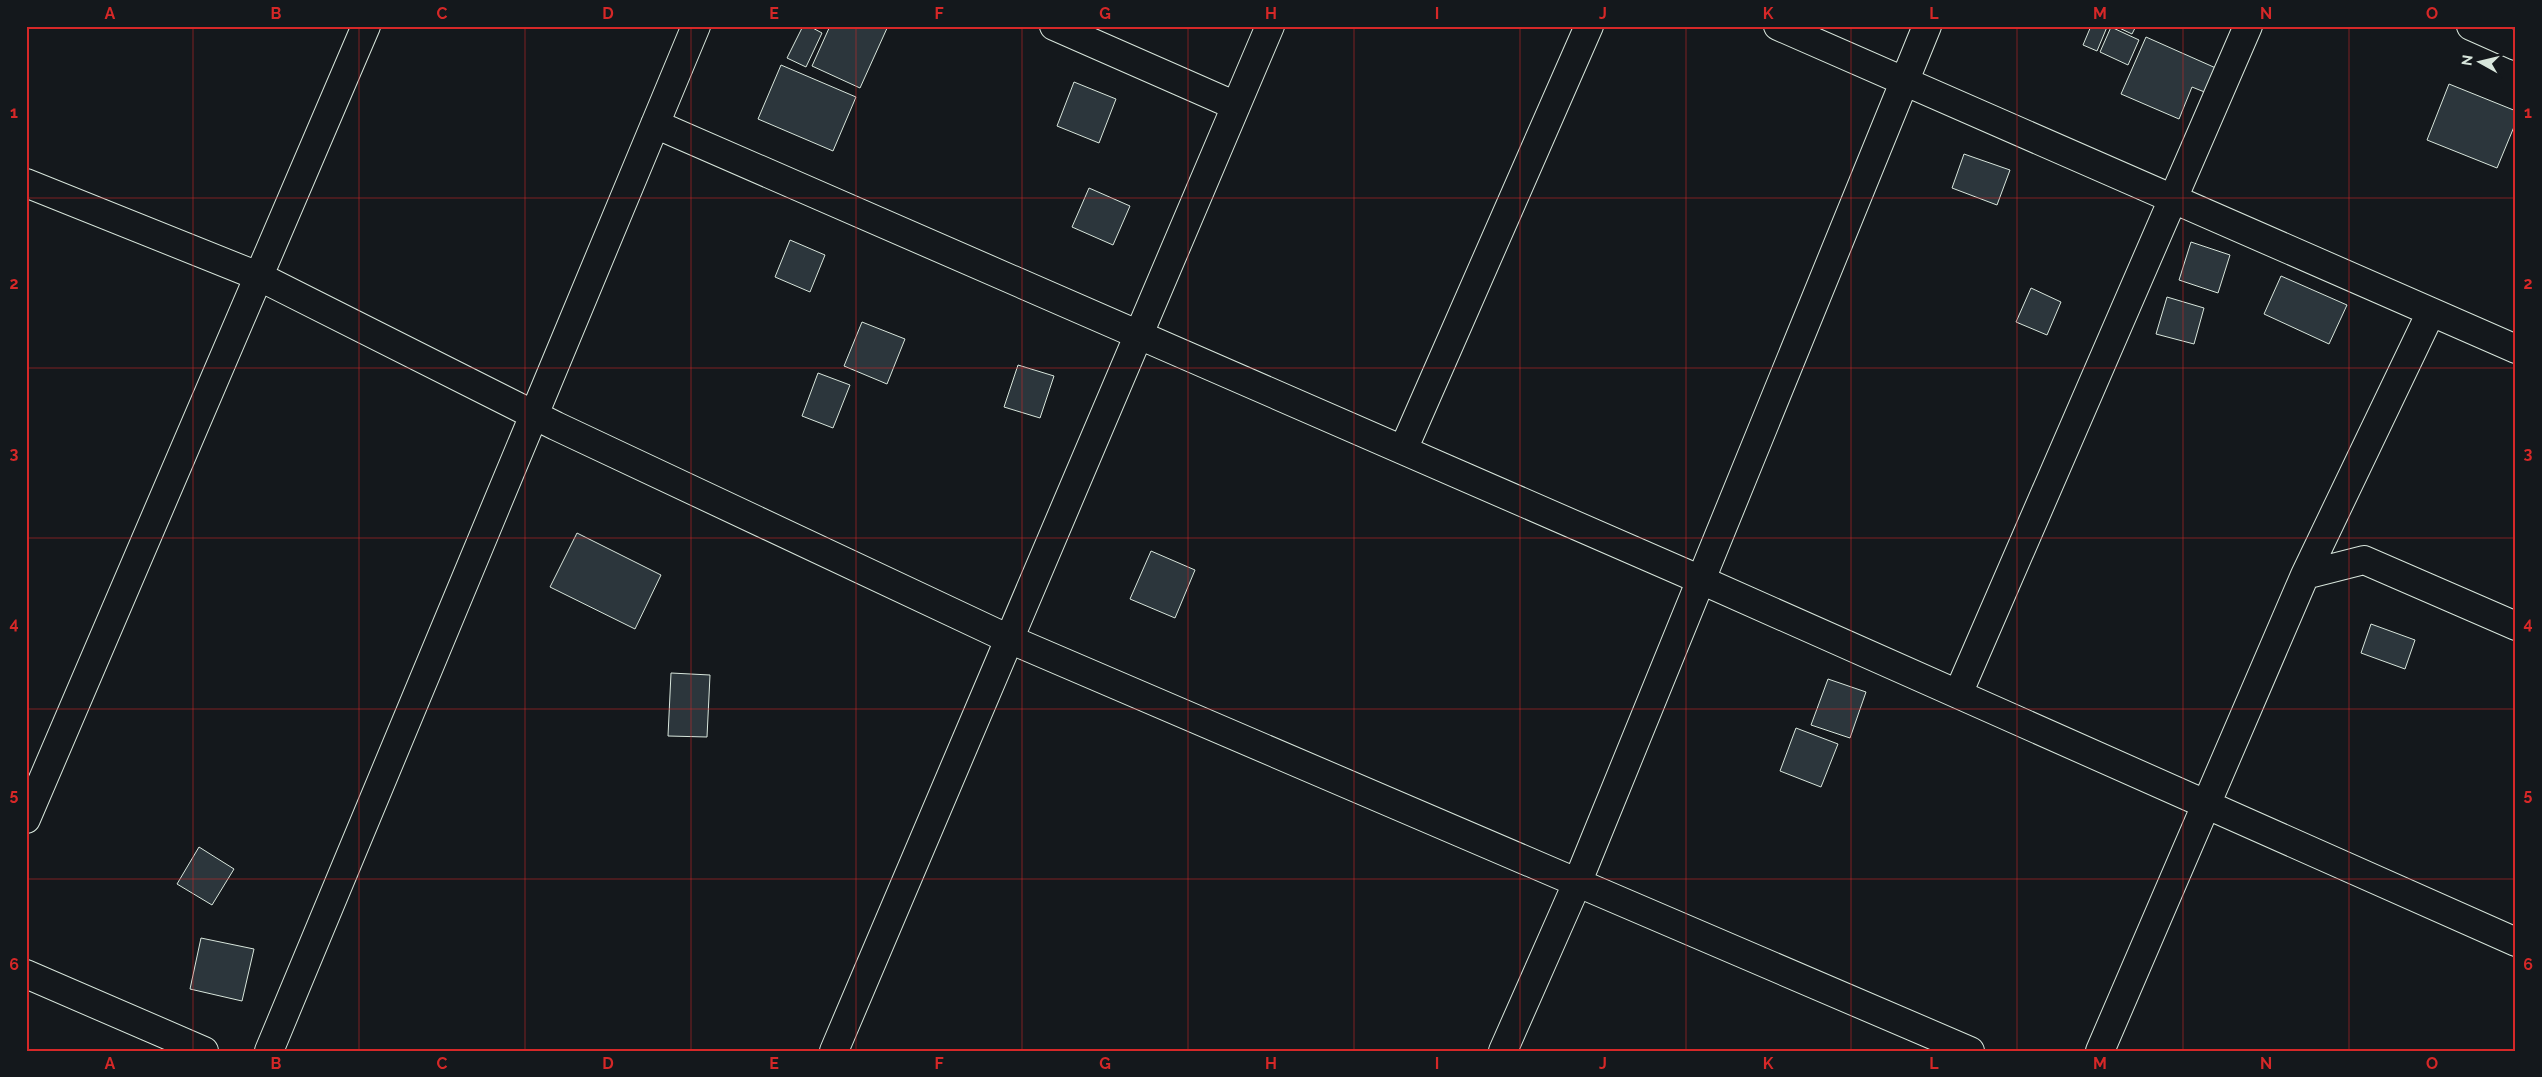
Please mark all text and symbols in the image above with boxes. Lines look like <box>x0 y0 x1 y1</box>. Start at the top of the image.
text: A <box>105 4 116 23</box>
text: B <box>271 4 282 23</box>
text: C <box>437 4 448 23</box>
text: D <box>602 4 614 23</box>
text: E <box>769 4 779 23</box>
text: F <box>934 4 944 23</box>
text: G <box>1099 4 1111 23</box>
text: H <box>1265 4 1277 23</box>
text: I <box>1435 4 1439 23</box>
text: J <box>1599 4 1607 23</box>
text: K <box>1763 4 1774 23</box>
text: L <box>1929 4 1939 23</box>
text: M <box>2093 4 2107 23</box>
text: N <box>2260 4 2272 23</box>
text: O <box>2426 4 2438 23</box>
north arrow <box>2454 38 2504 88</box>
text: N <box>2458 54 2476 67</box>
text: 1 <box>10 103 18 122</box>
text: 1 <box>2524 103 2532 122</box>
text: 2 <box>9 274 19 293</box>
text: 2 <box>2523 274 2533 293</box>
text: 3 <box>10 444 19 463</box>
text: 3 <box>2524 444 2533 463</box>
text: 4 <box>9 614 19 633</box>
text: 4 <box>2523 614 2533 633</box>
text: 5 <box>10 785 19 804</box>
text: 5 <box>2524 785 2533 804</box>
text: 6 <box>9 955 19 974</box>
text: 6 <box>2523 955 2533 974</box>
text: A <box>105 1054 116 1073</box>
text: B <box>271 1054 282 1073</box>
text: C <box>437 1054 448 1073</box>
text: D <box>602 1054 614 1073</box>
text: E <box>769 1054 779 1073</box>
text: F <box>934 1054 944 1073</box>
text: G <box>1099 1054 1111 1073</box>
text: H <box>1265 1054 1277 1073</box>
text: I <box>1435 1054 1439 1073</box>
text: J <box>1599 1054 1607 1073</box>
text: K <box>1763 1054 1774 1073</box>
text: L <box>1929 1054 1939 1073</box>
text: M <box>2093 1054 2107 1073</box>
text: N <box>2260 1054 2272 1073</box>
text: O <box>2426 1054 2438 1073</box>

